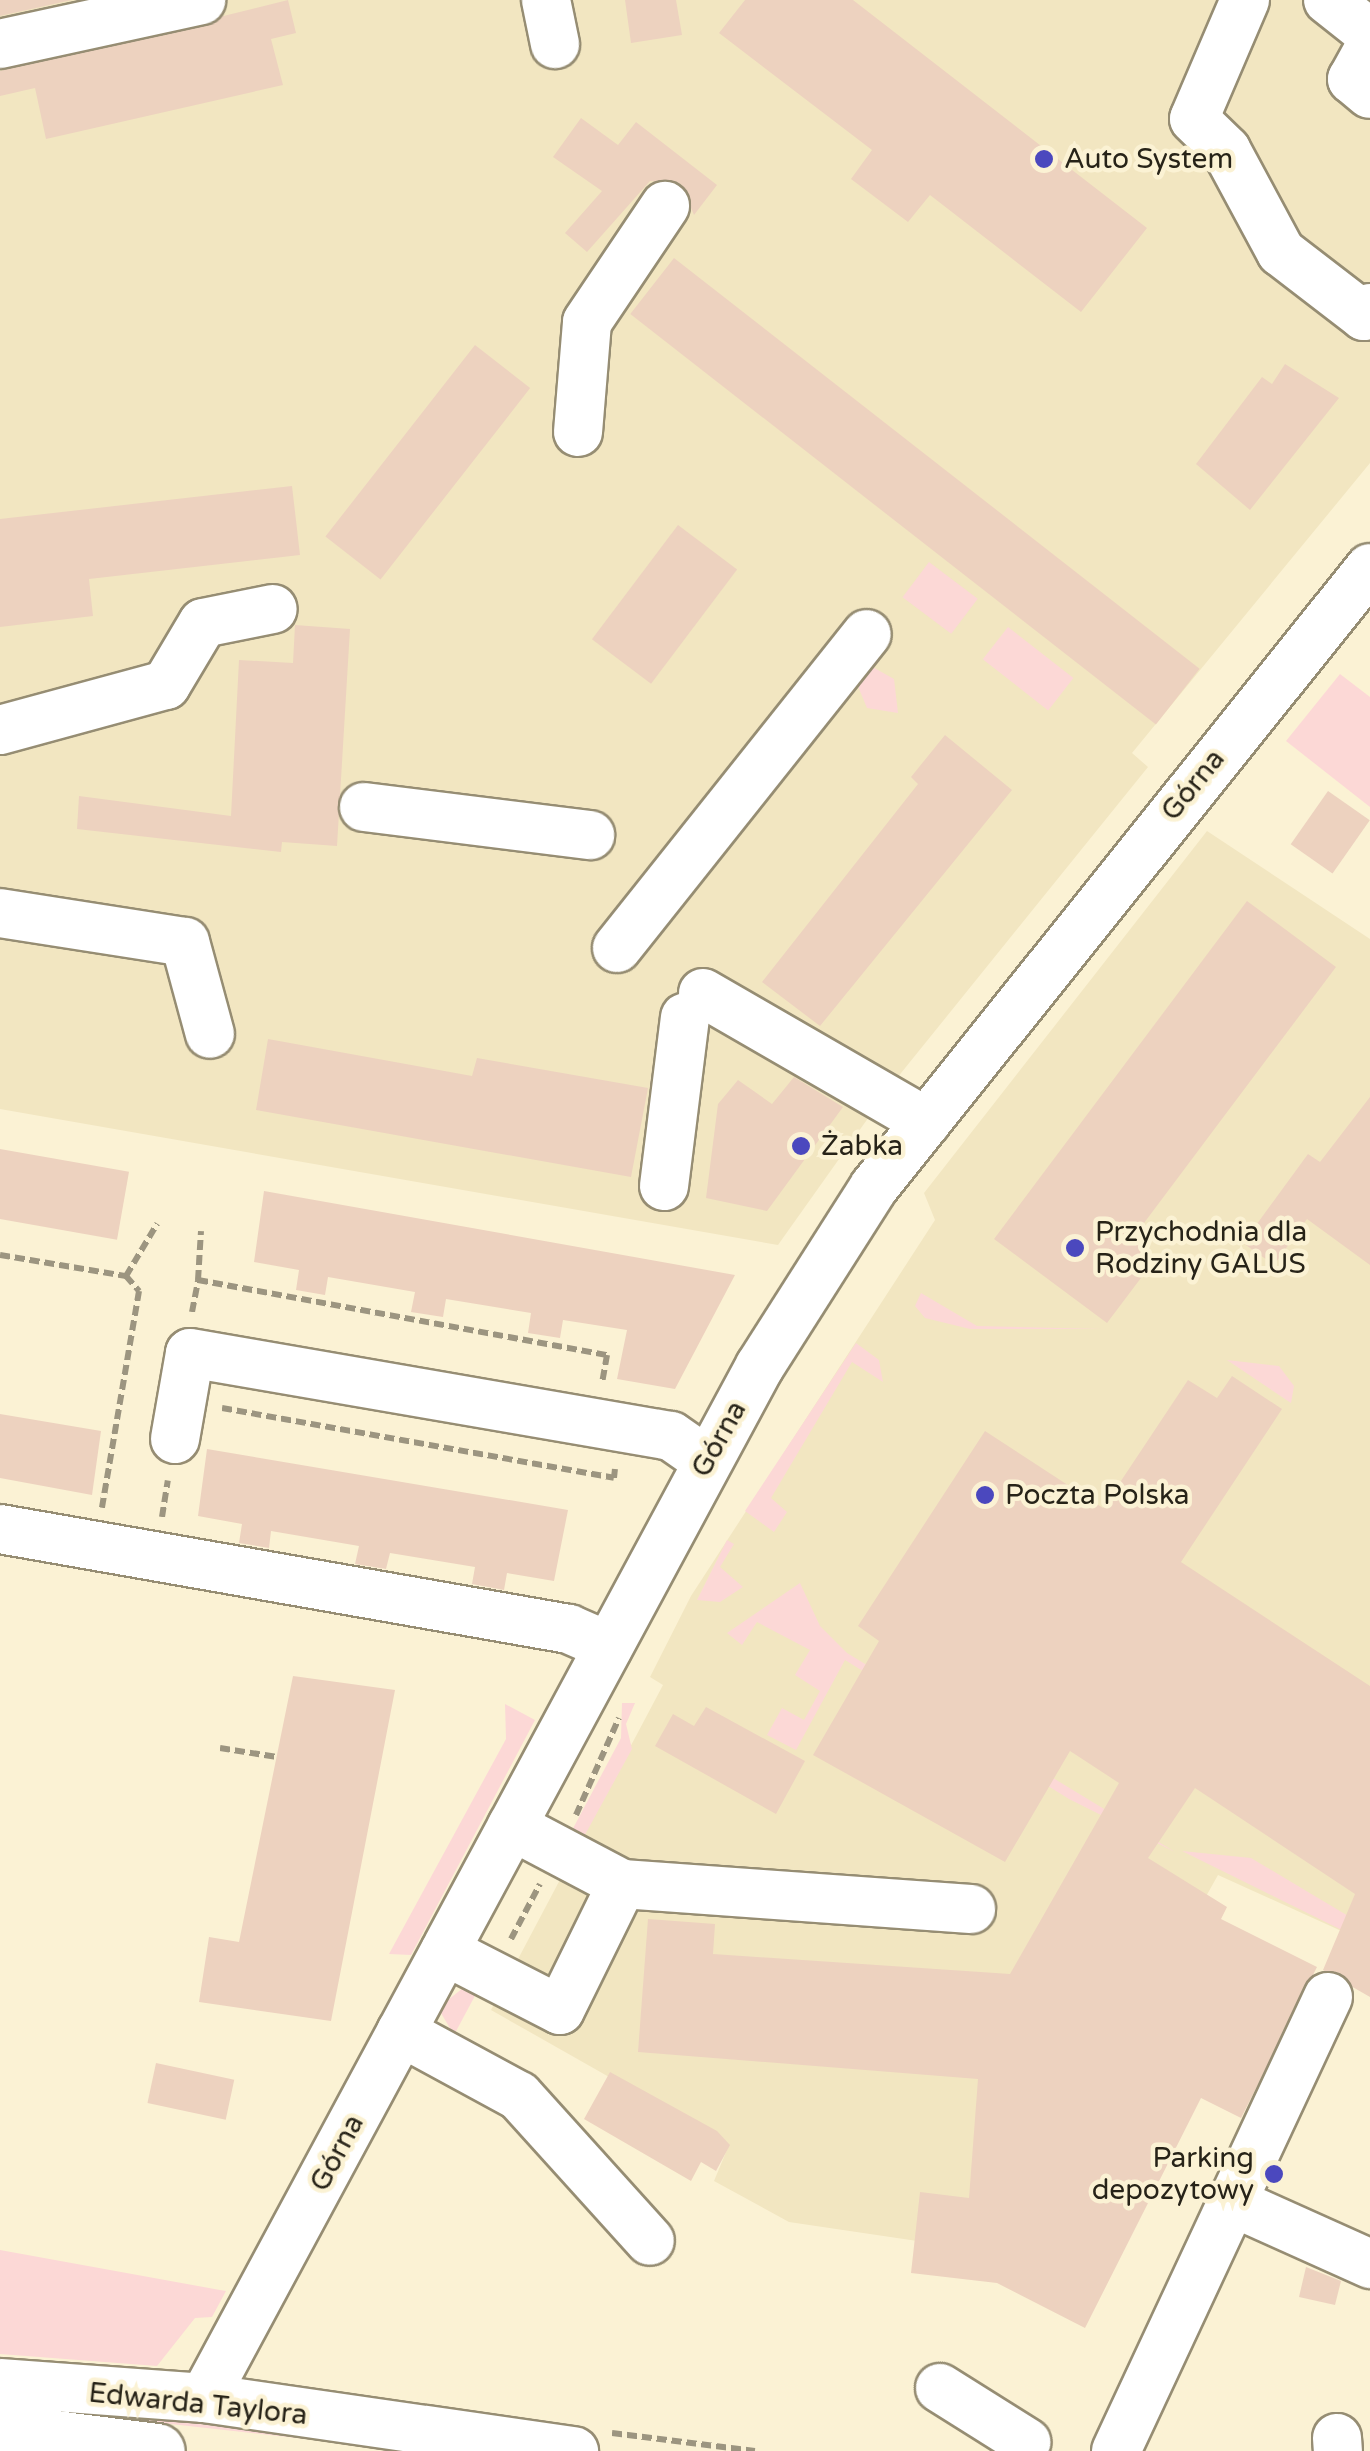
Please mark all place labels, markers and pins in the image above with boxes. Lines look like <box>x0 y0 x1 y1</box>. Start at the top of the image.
place label: Auto System <box>1064 142 1233 176</box>
marker: Auto System <box>1033 148 1055 170</box>
place label: Żabka <box>821 1129 903 1163</box>
marker: Żabka <box>790 1135 812 1157</box>
place label: Przychodnia dla Rodziny GALUS <box>1095 1215 1307 1281</box>
marker: Przychodnia dla Rodziny GALUS <box>1064 1237 1086 1259</box>
place label: Poczta Polska <box>1005 1478 1190 1512</box>
marker: Poczta Polska <box>974 1484 996 1506</box>
place label: Parking depozytowy <box>1092 2141 1254 2207</box>
marker: Parking depozytowy <box>1263 2163 1285 2185</box>

